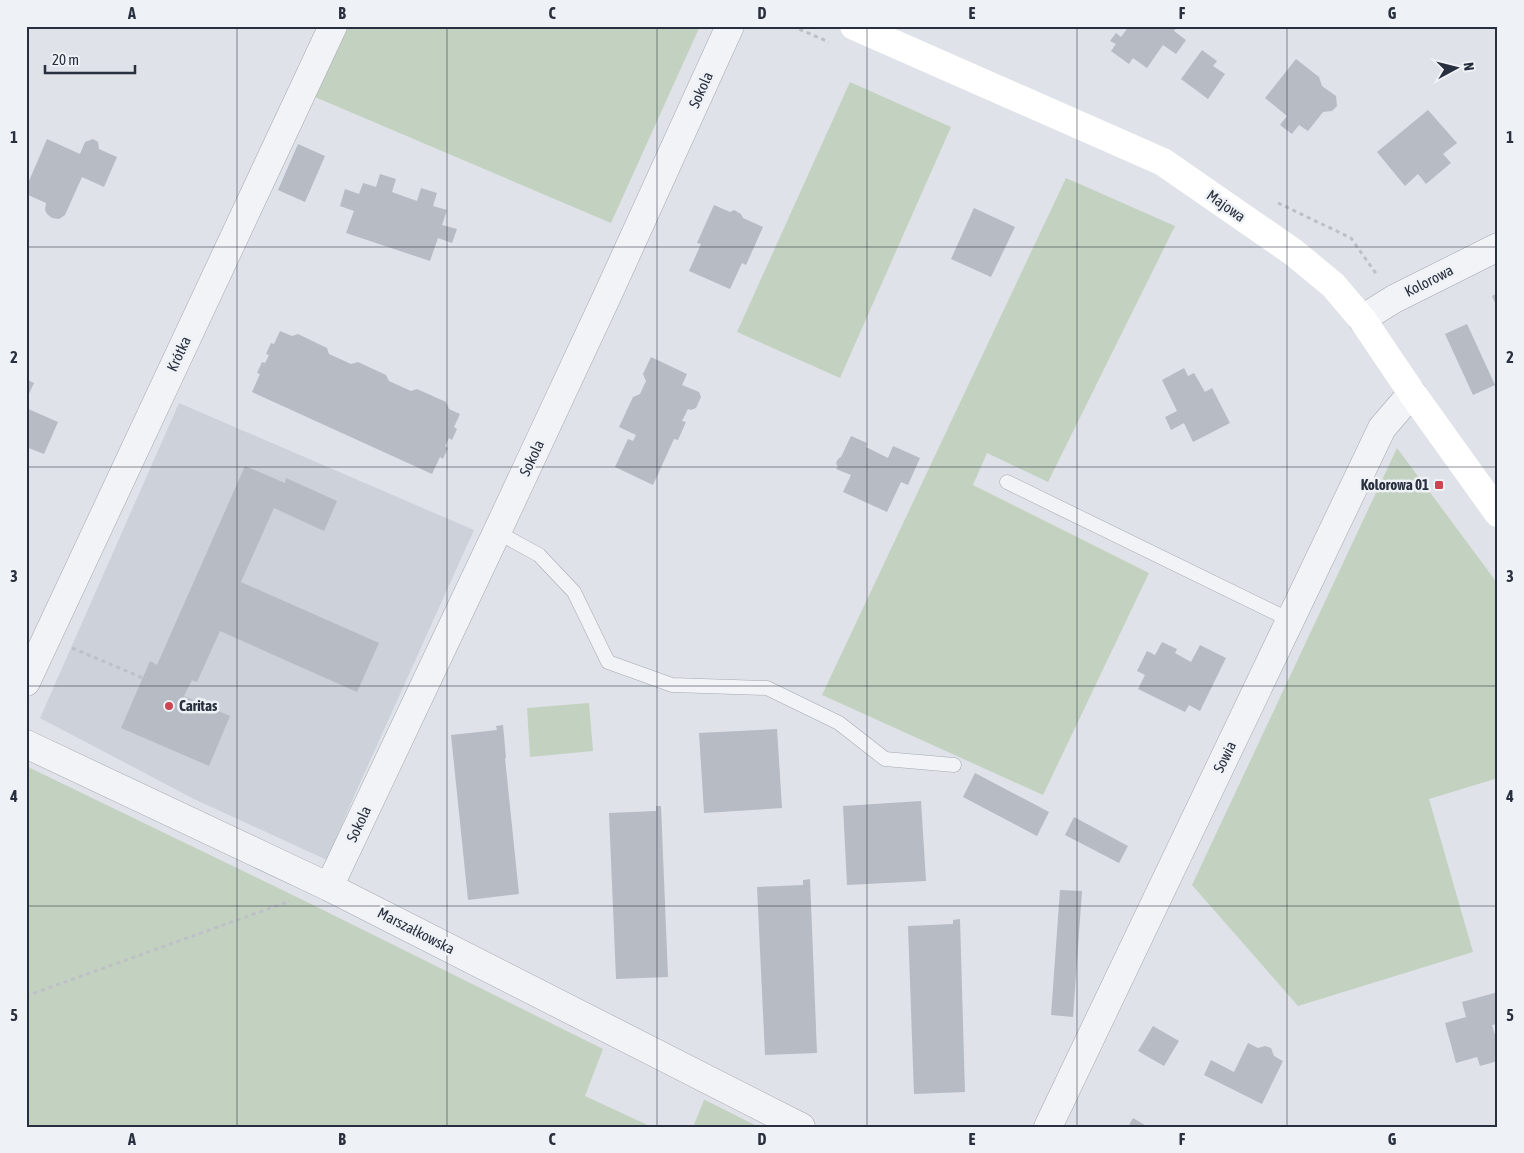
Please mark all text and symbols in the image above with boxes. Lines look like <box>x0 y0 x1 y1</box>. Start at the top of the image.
text: A <box>127 4 136 22</box>
text: B <box>338 4 346 22</box>
text: C <box>548 4 556 22</box>
text: D <box>758 4 767 22</box>
text: E <box>969 4 976 22</box>
text: F <box>1179 4 1186 22</box>
text: G <box>1388 4 1397 22</box>
scale bar <box>45 42 135 74</box>
north arrow <box>1432 42 1482 92</box>
text: 20 m <box>52 51 79 68</box>
text: N <box>1460 61 1477 71</box>
street label: Sokola <box>685 69 716 110</box>
text: 1 <box>10 128 18 146</box>
text: 1 <box>1506 128 1514 146</box>
street label: Majowa <box>1204 186 1249 225</box>
street label: Kolorowa <box>1402 261 1456 300</box>
street label: Krótka <box>163 334 194 374</box>
text: 2 <box>10 348 18 366</box>
text: 2 <box>1506 348 1514 366</box>
street label: Sokola <box>516 437 547 478</box>
place label: Kolorowa 01 <box>1361 476 1429 493</box>
marker: Kolorowa 01 <box>1433 479 1445 491</box>
text: 3 <box>10 567 18 585</box>
text: 3 <box>1506 567 1514 585</box>
place label: Caritas <box>179 697 218 714</box>
marker: Caritas <box>163 700 175 712</box>
street label: Sowia <box>1210 738 1239 775</box>
text: 4 <box>9 787 18 805</box>
text: 4 <box>1505 787 1514 805</box>
street label: Sokola <box>343 803 374 844</box>
street label: Marszałkowska <box>375 904 458 957</box>
text: 5 <box>10 1006 18 1024</box>
text: 5 <box>1506 1006 1514 1024</box>
text: A <box>127 1130 136 1148</box>
text: B <box>338 1130 346 1148</box>
text: C <box>548 1130 556 1148</box>
text: D <box>758 1130 767 1148</box>
text: E <box>969 1130 976 1148</box>
text: F <box>1179 1130 1186 1148</box>
text: G <box>1388 1130 1397 1148</box>

